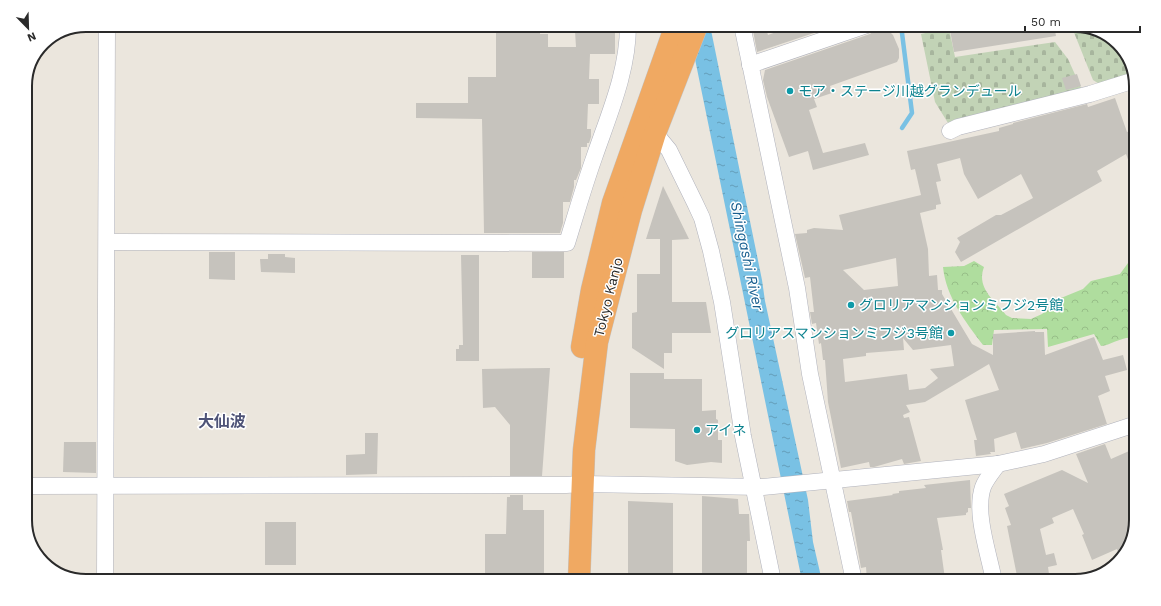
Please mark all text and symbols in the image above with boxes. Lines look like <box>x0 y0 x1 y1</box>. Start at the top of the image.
north arrow <box>8 8 48 48</box>
scale bar <box>1025 8 1140 34</box>
text: 50 m <box>1031 15 1061 29</box>
text: N <box>25 29 38 44</box>
place label: モア・ステージ川越グランデュール <box>798 83 1022 99</box>
marker: モア・ステージ川越グランデュール <box>785 86 795 96</box>
water label: Shingashi River <box>727 200 768 313</box>
street label: Tokyo Kanjo <box>590 256 626 338</box>
place label: グロリアマンションミフジ2号館 <box>859 297 1063 313</box>
marker: グロリアマンションミフジ2号館 <box>846 300 856 310</box>
place label: グロリアスマンションミフジ3号館 <box>725 325 943 341</box>
marker: グロリアスマンションミフジ3号館 <box>946 328 956 338</box>
district label: 大仙波 <box>198 412 246 431</box>
place label: アイネ <box>705 422 746 438</box>
marker: アイネ <box>692 425 702 435</box>

